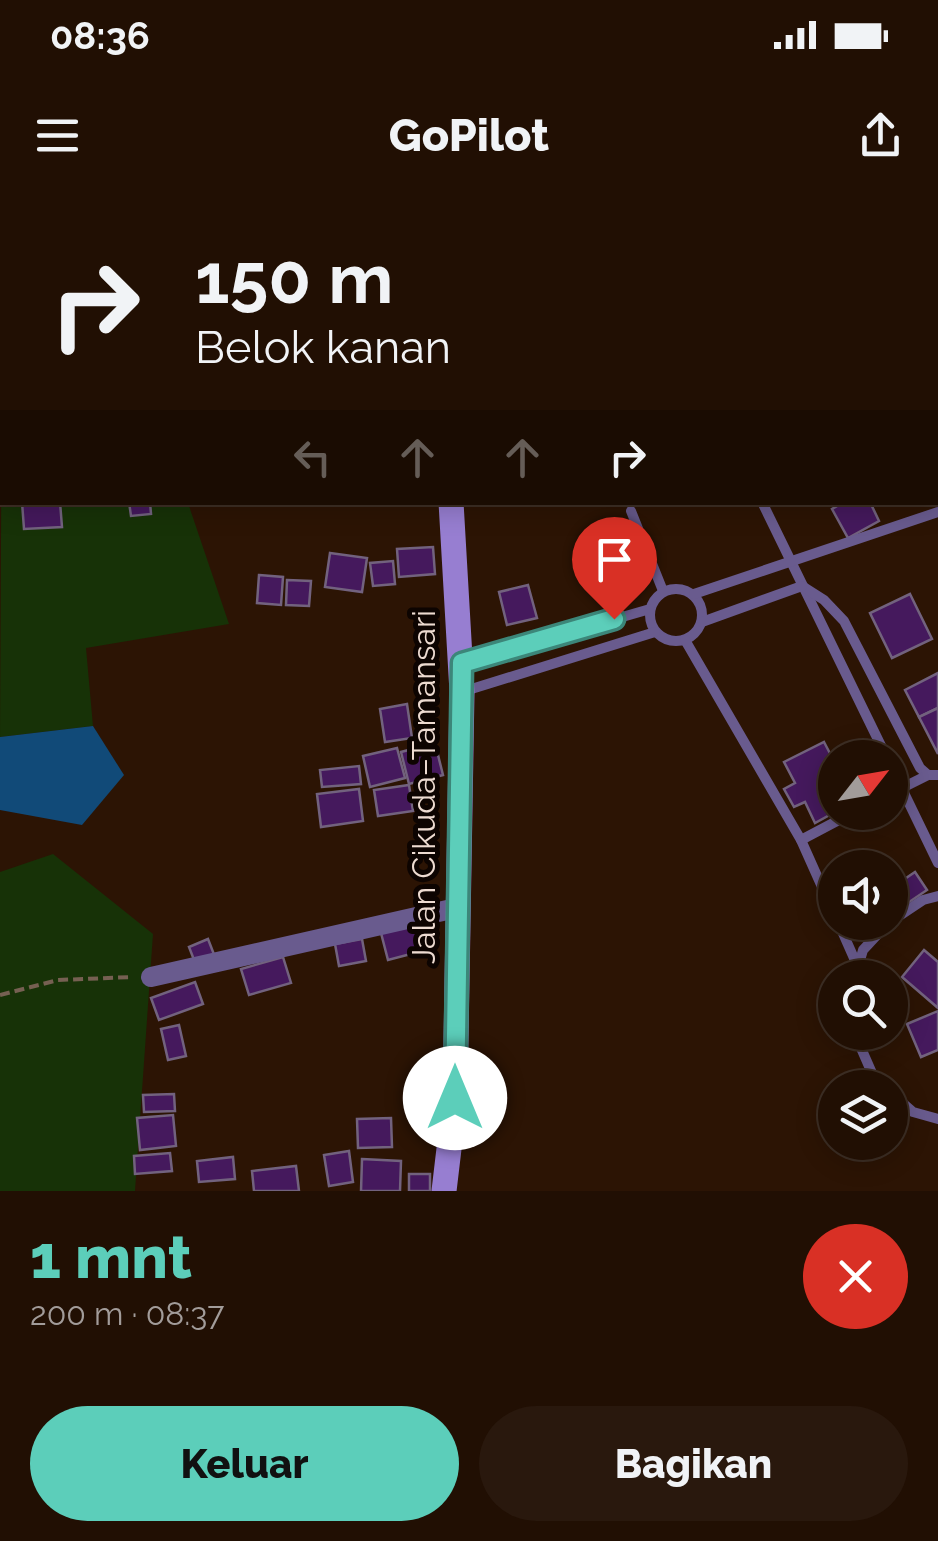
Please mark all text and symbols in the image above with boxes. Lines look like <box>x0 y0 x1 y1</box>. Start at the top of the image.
text: 08:36 <box>50 13 150 58</box>
icon: menu <box>30 108 85 163</box>
icon: share <box>853 108 908 163</box>
text: GoPilot <box>389 109 549 162</box>
text: 150 m <box>195 237 393 319</box>
icon: right <box>30 240 160 370</box>
text: Belok kanan <box>195 321 451 374</box>
icon: left <box>285 430 340 485</box>
icon: ahead <box>390 430 445 485</box>
icon: ahead <box>495 430 550 485</box>
icon: right <box>600 430 655 485</box>
pin <box>572 517 657 620</box>
icon: arrive <box>587 532 642 587</box>
street label: Jalan Cikuda–Tamansari <box>405 610 442 964</box>
north arrow <box>818 740 908 830</box>
map controls <box>818 740 908 1160</box>
button: sound <box>818 850 908 940</box>
button: search <box>818 960 908 1050</box>
position arrow <box>403 1046 507 1150</box>
button: layers <box>818 1070 908 1160</box>
text: 1 mnt <box>30 1222 192 1292</box>
button: close <box>803 1224 908 1329</box>
text: 200 m · 08:37 <box>30 1295 224 1332</box>
button: Keluar <box>30 1406 459 1521</box>
button: Bagikan <box>479 1406 908 1521</box>

